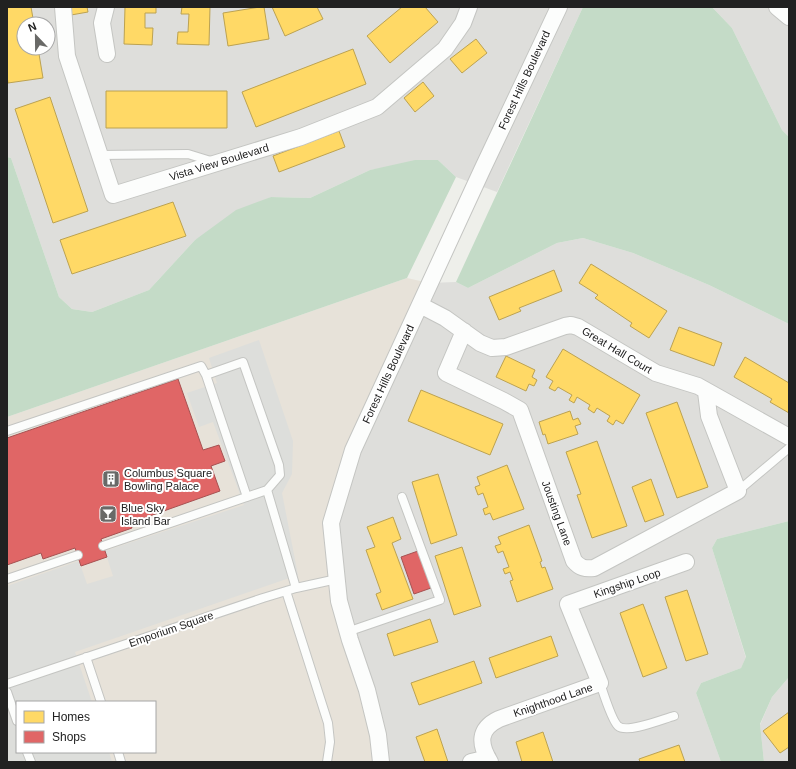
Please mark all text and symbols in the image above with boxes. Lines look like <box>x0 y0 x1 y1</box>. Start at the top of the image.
north arrow <box>16 16 56 56</box>
text: N <box>26 20 38 34</box>
street label: Forest Hills Boulevard <box>496 29 552 131</box>
street label: Vista View Boulevard <box>168 141 270 183</box>
street label: Forest Hills Boulevard <box>360 323 416 425</box>
street label: Great Hall Court <box>580 324 654 376</box>
place label: Columbus Square Bowling Palace <box>124 467 212 492</box>
building icon: Columbus Square Bowling Palace <box>101 469 121 489</box>
street label: Jousting Lane <box>540 479 574 547</box>
place label: Blue Sky Island Bar <box>121 502 171 527</box>
bar icon: Blue Sky Island Bar <box>98 504 118 524</box>
street label: Kingship Loop <box>592 566 662 600</box>
street label: Emporium Square <box>127 609 215 649</box>
street label: Knighthood Lane <box>512 681 594 719</box>
legend <box>16 701 156 753</box>
text: Homes <box>52 710 90 724</box>
text: Shops <box>52 730 86 744</box>

